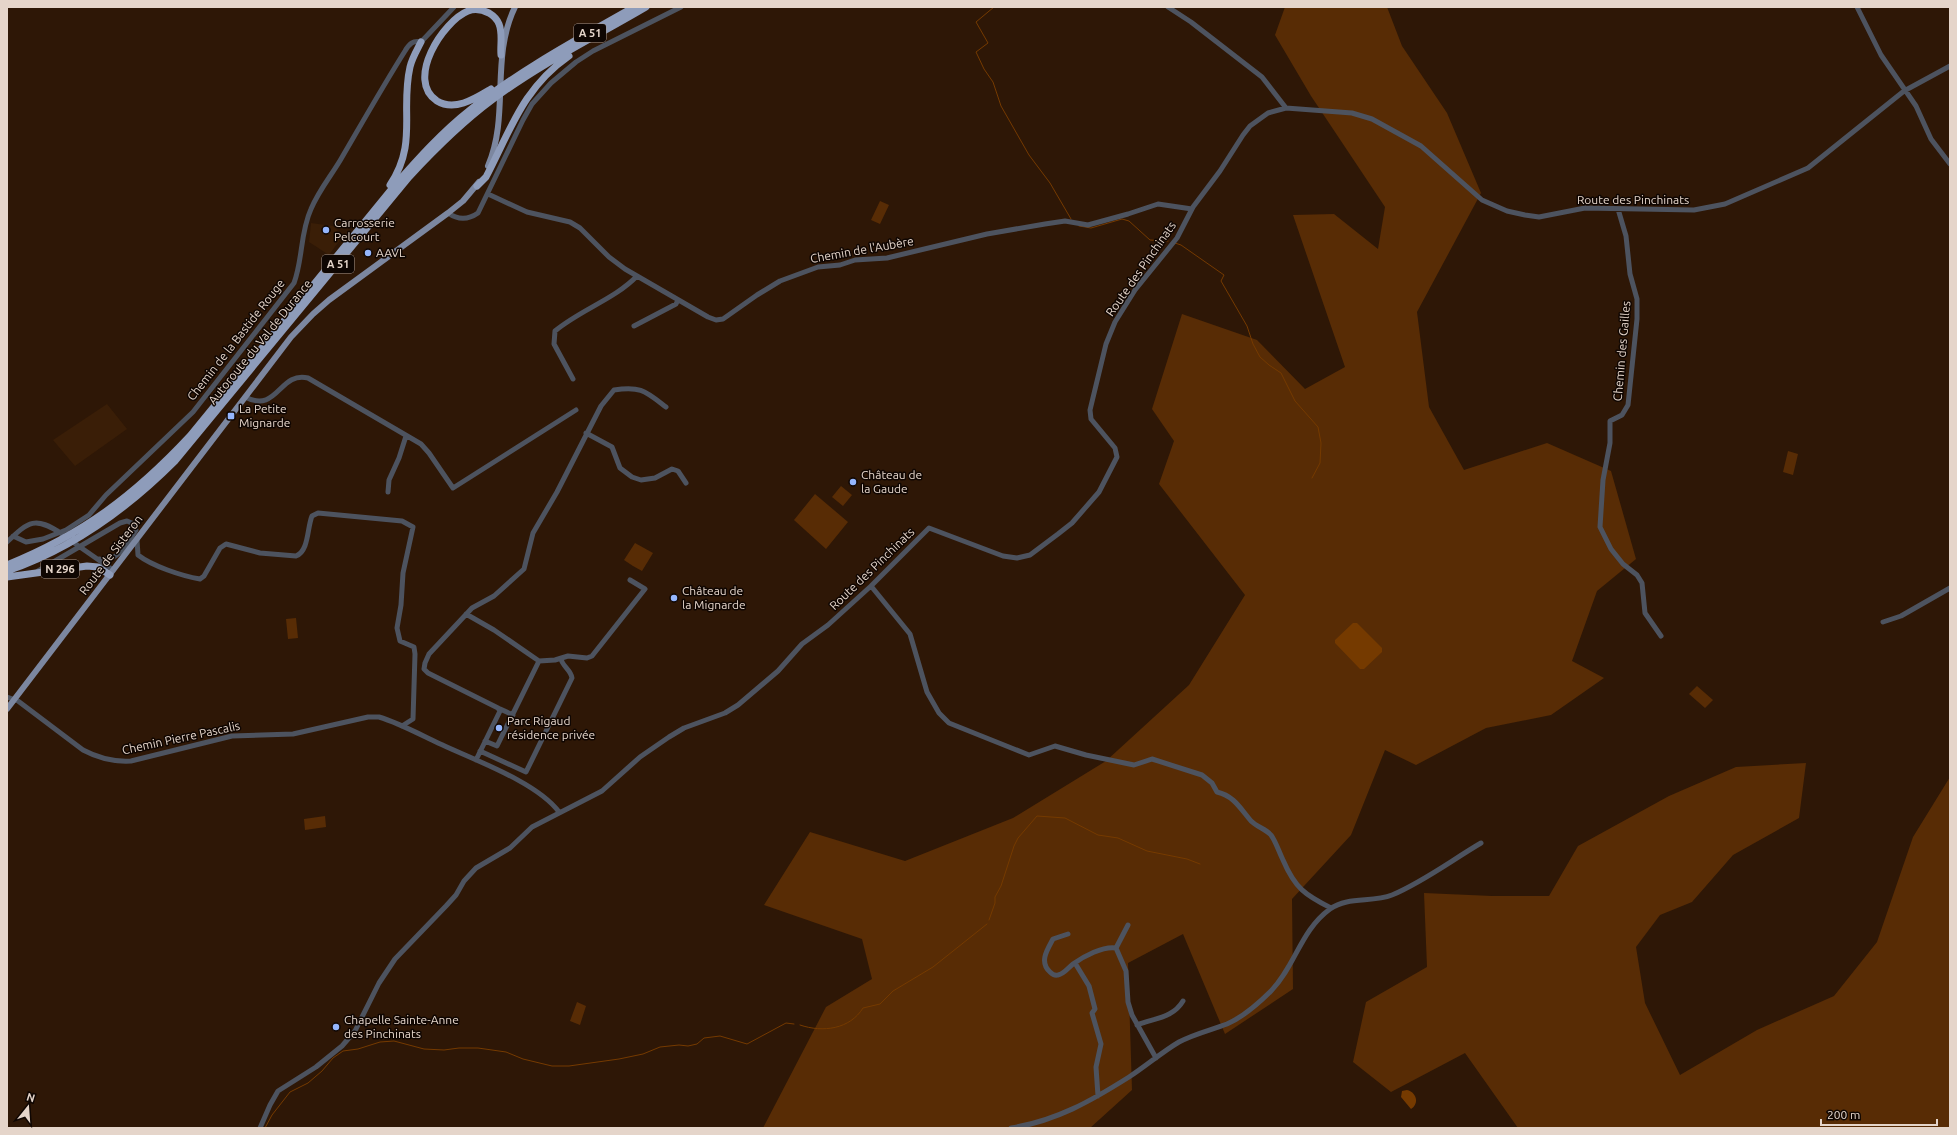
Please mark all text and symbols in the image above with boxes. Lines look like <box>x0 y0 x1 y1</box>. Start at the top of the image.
road number: A 51 <box>574 24 606 42</box>
street label: Route des Pinchinats <box>1577 193 1689 206</box>
place label: Carrosserie Pelcourt <box>334 216 395 243</box>
street label: Route des Pinchinats <box>1103 219 1178 318</box>
marker: Carrosserie Pelcourt <box>321 225 331 235</box>
street label: Chemin de l'Aubère <box>809 234 915 265</box>
place label: AAVL <box>376 246 405 259</box>
marker: AAVL <box>363 248 373 258</box>
road number: A 51 <box>322 255 354 273</box>
street label: Chemin de la Bastide Rouge <box>184 277 287 403</box>
street label: Autoroute du Val de Durance <box>205 277 314 407</box>
street label: Chemin des Gailles <box>1611 300 1632 402</box>
place label: La Petite Mignarde <box>239 402 290 429</box>
marker: La Petite Mignarde <box>226 411 236 421</box>
place label: Château de la Gaude <box>861 468 922 495</box>
marker: Château de la Gaude <box>848 477 858 487</box>
street label: Route de Sisteron <box>77 512 145 597</box>
street label: Route des Pinchinats <box>827 525 917 612</box>
road number: N 296 <box>41 560 79 578</box>
place label: Château de la Mignarde <box>682 584 746 611</box>
marker: Château de la Mignarde <box>669 593 679 603</box>
place label: Parc Rigaud résidence privée <box>507 714 595 741</box>
street label: Chemin Pierre Pascalis <box>121 719 241 756</box>
marker: Parc Rigaud résidence privée <box>494 723 504 733</box>
place label: Chapelle Sainte-Anne des Pinchinats <box>344 1013 459 1040</box>
marker: Chapelle Sainte-Anne des Pinchinats <box>331 1022 341 1032</box>
north arrow <box>8 1087 48 1127</box>
text: N <box>25 1090 37 1104</box>
scale bar <box>1821 1101 1937 1127</box>
text: 200 m <box>1827 1108 1860 1121</box>

